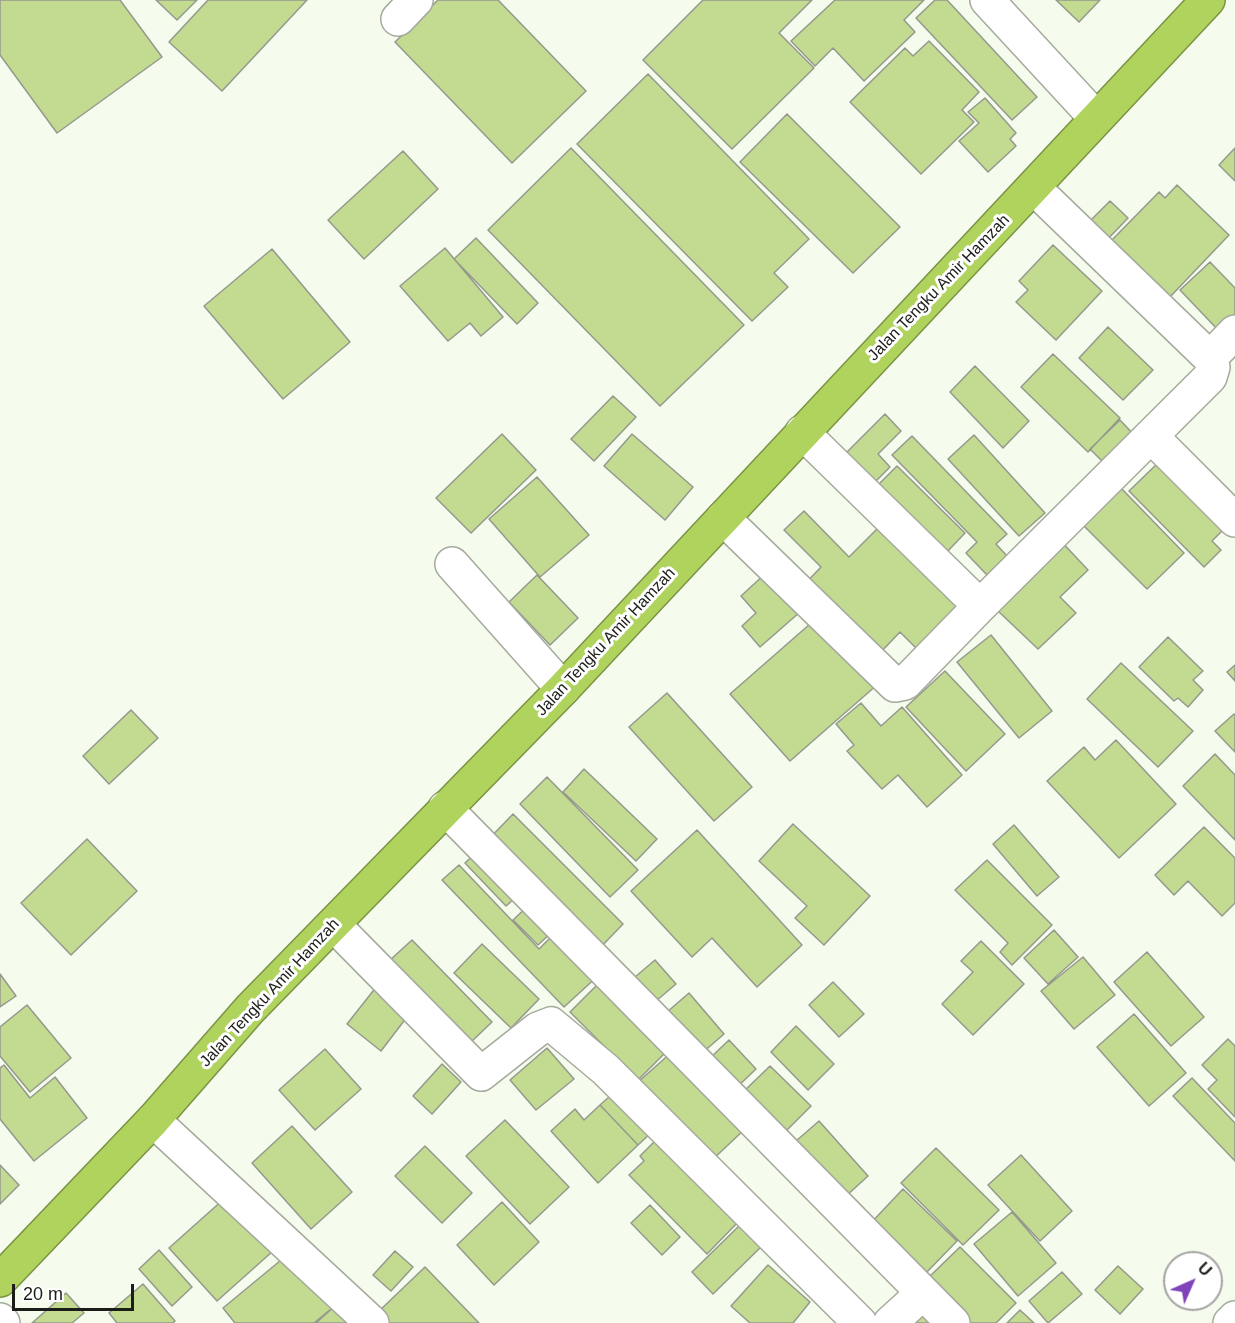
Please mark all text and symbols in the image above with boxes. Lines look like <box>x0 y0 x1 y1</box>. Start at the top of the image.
street label: Jalan Tengku Amir Hamzah <box>864 211 1014 365</box>
street label: Jalan Tengku Amir Hamzah <box>532 564 680 720</box>
street label: Jalan Tengku Amir Hamzah <box>196 915 344 1071</box>
north arrow <box>1163 1251 1223 1311</box>
text: U <box>1195 1259 1215 1279</box>
scale bar <box>15 1272 136 1310</box>
text: 20 m <box>23 1284 63 1304</box>

